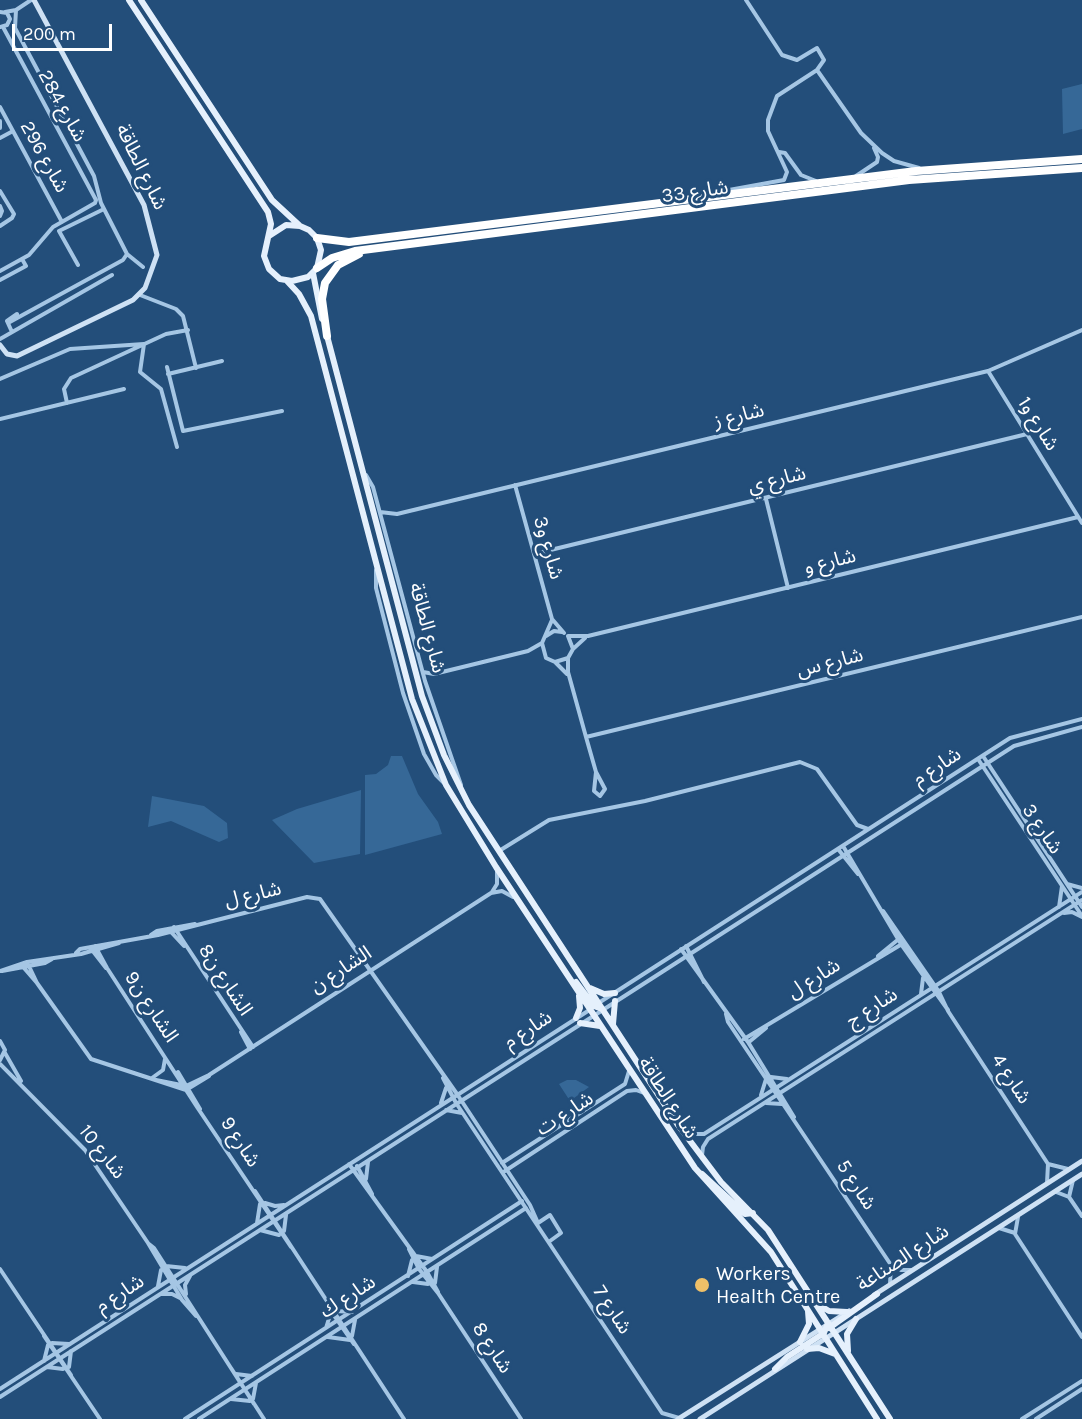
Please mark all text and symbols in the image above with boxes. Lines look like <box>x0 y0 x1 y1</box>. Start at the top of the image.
scale bar <box>15 12 116 50</box>
text: 200 m <box>23 23 76 45</box>
street label: شارع 284 <box>32 66 92 146</box>
street label: شارع 296 <box>15 117 73 197</box>
street label: شارع الطاقة <box>110 120 172 214</box>
street label: شارع 33 <box>660 175 730 209</box>
street label: شارع و1 <box>1012 393 1064 455</box>
street label: شارع ز <box>711 398 767 434</box>
street label: شارع ي <box>746 461 808 499</box>
street label: شارع و3 <box>528 514 568 582</box>
street label: شارع و <box>802 544 858 580</box>
street label: شارع الطاقة <box>403 580 451 676</box>
street label: شارع س <box>794 643 866 683</box>
street label: شارع م <box>908 742 966 792</box>
street label: شارع 3 <box>1017 799 1067 859</box>
street label: شارع ل <box>222 877 284 913</box>
street label: الشارع ن8 <box>193 939 257 1021</box>
street label: الشارع ن <box>306 941 376 999</box>
street label: شارع ل <box>783 954 845 1004</box>
street label: الشارع ن9 <box>119 967 183 1047</box>
street label: شارع ج <box>842 983 902 1033</box>
street label: شارع م <box>499 1005 557 1055</box>
street label: شارع 4 <box>986 1049 1036 1109</box>
street label: شارع الطاقة <box>633 1053 703 1143</box>
street label: شارع ت <box>532 1087 598 1141</box>
street label: شارع 9 <box>215 1112 265 1172</box>
street label: شارع 10 <box>73 1120 131 1184</box>
street label: شارع 5 <box>831 1155 881 1215</box>
street label: شارع الصناعة <box>852 1219 954 1297</box>
place label: Workers Health Centre <box>716 1262 840 1309</box>
street label: شارع م <box>91 1269 149 1319</box>
street label: شارع ك <box>316 1270 380 1324</box>
marker: Workers Health Centre <box>693 1276 711 1294</box>
street label: شارع 7 <box>587 1281 637 1339</box>
street label: شارع 8 <box>467 1318 517 1378</box>

